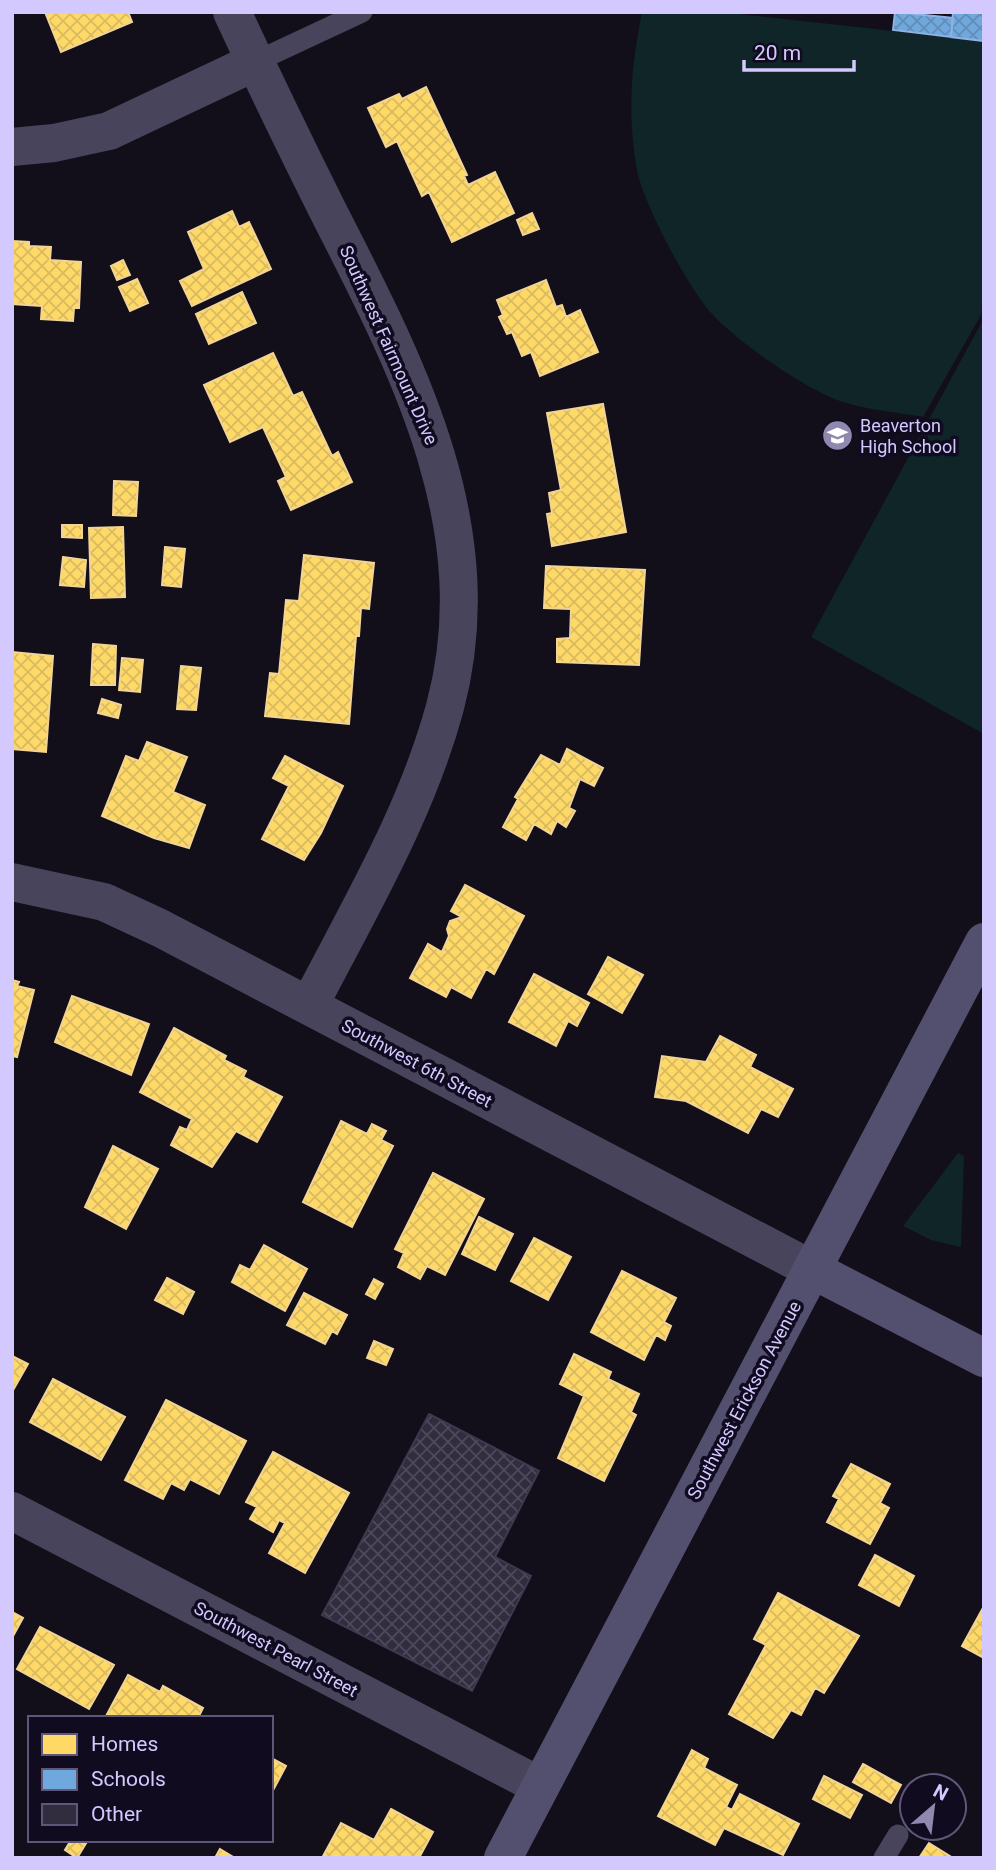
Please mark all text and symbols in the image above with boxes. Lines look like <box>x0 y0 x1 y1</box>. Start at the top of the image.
scale bar <box>744 28 854 72</box>
text: 20 m <box>754 41 801 65</box>
street label: Southwest Fairmount Drive <box>335 242 443 448</box>
place label: Beaverton High School <box>860 415 957 457</box>
school or university icon: Beaverton High School <box>820 418 854 452</box>
street label: Southwest 6th Street <box>338 1014 496 1112</box>
street label: Southwest Erickson Avenue <box>683 1297 805 1503</box>
street label: Southwest Pearl Street <box>191 1597 362 1701</box>
legend <box>28 1716 273 1842</box>
text: Homes <box>91 1732 158 1756</box>
text: Schools <box>91 1767 166 1791</box>
north arrow <box>898 1772 968 1842</box>
text: N <box>929 1779 952 1806</box>
text: Other <box>91 1802 142 1826</box>

